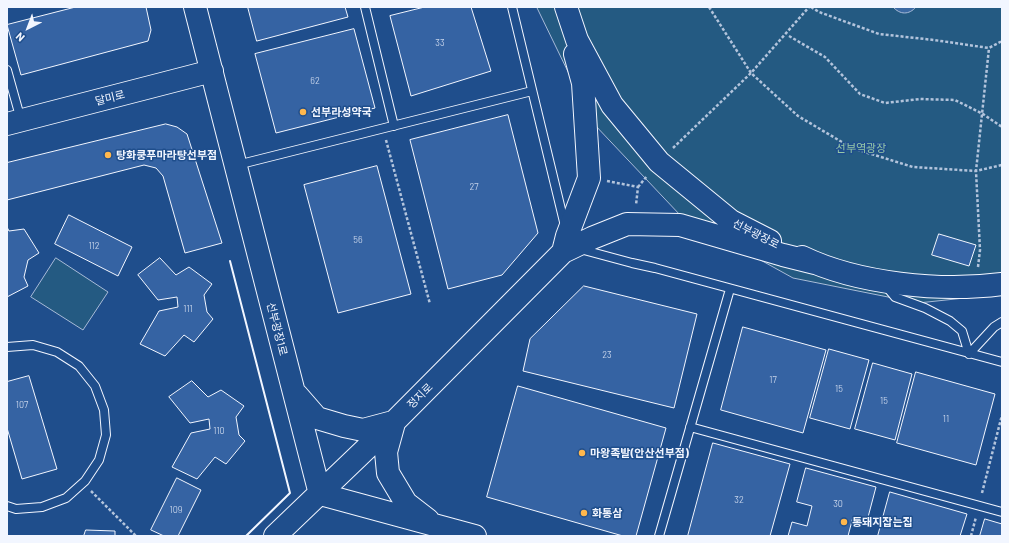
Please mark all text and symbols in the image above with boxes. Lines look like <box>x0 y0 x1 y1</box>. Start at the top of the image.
north arrow <box>8 8 48 48</box>
text: N <box>13 30 27 45</box>
house number: 33 <box>435 38 445 48</box>
house number: 62 <box>310 76 320 86</box>
street label: 달미로 <box>94 88 126 108</box>
place label: 선부라성약국 <box>311 105 372 119</box>
marker: 선부라성약국 <box>298 107 308 117</box>
park label: 선부역광장 <box>836 141 886 155</box>
place label: 탕화쿵푸마라탕선부점 <box>116 148 217 162</box>
marker: 탕화쿵푸마라탕선부점 <box>103 150 113 160</box>
house number: 27 <box>469 182 479 192</box>
street label: 선부광장로 <box>730 217 782 251</box>
house number: 56 <box>353 235 363 245</box>
house number: 112 <box>88 241 100 251</box>
street label: 선부광장1로 <box>264 301 290 357</box>
house number: 111 <box>183 304 193 314</box>
house number: 23 <box>602 350 612 360</box>
house number: 17 <box>769 375 777 385</box>
street label: 정지로 <box>405 381 435 411</box>
house number: 15 <box>835 384 843 394</box>
house number: 15 <box>880 396 888 406</box>
house number: 107 <box>16 400 28 410</box>
house number: 11 <box>943 414 949 424</box>
house number: 110 <box>213 426 225 436</box>
place label: 마왕족발(안산선부점) <box>590 446 689 460</box>
marker: 마왕족발(안산선부점) <box>577 448 587 458</box>
house number: 32 <box>734 495 744 505</box>
house number: 30 <box>833 499 843 509</box>
house number: 109 <box>170 505 182 515</box>
place label: 화통삼 <box>592 506 622 520</box>
marker: 화통삼 <box>579 508 589 518</box>
place label: 통돼지잡는집 <box>852 515 913 529</box>
marker: 통돼지잡는집 <box>839 517 849 527</box>

